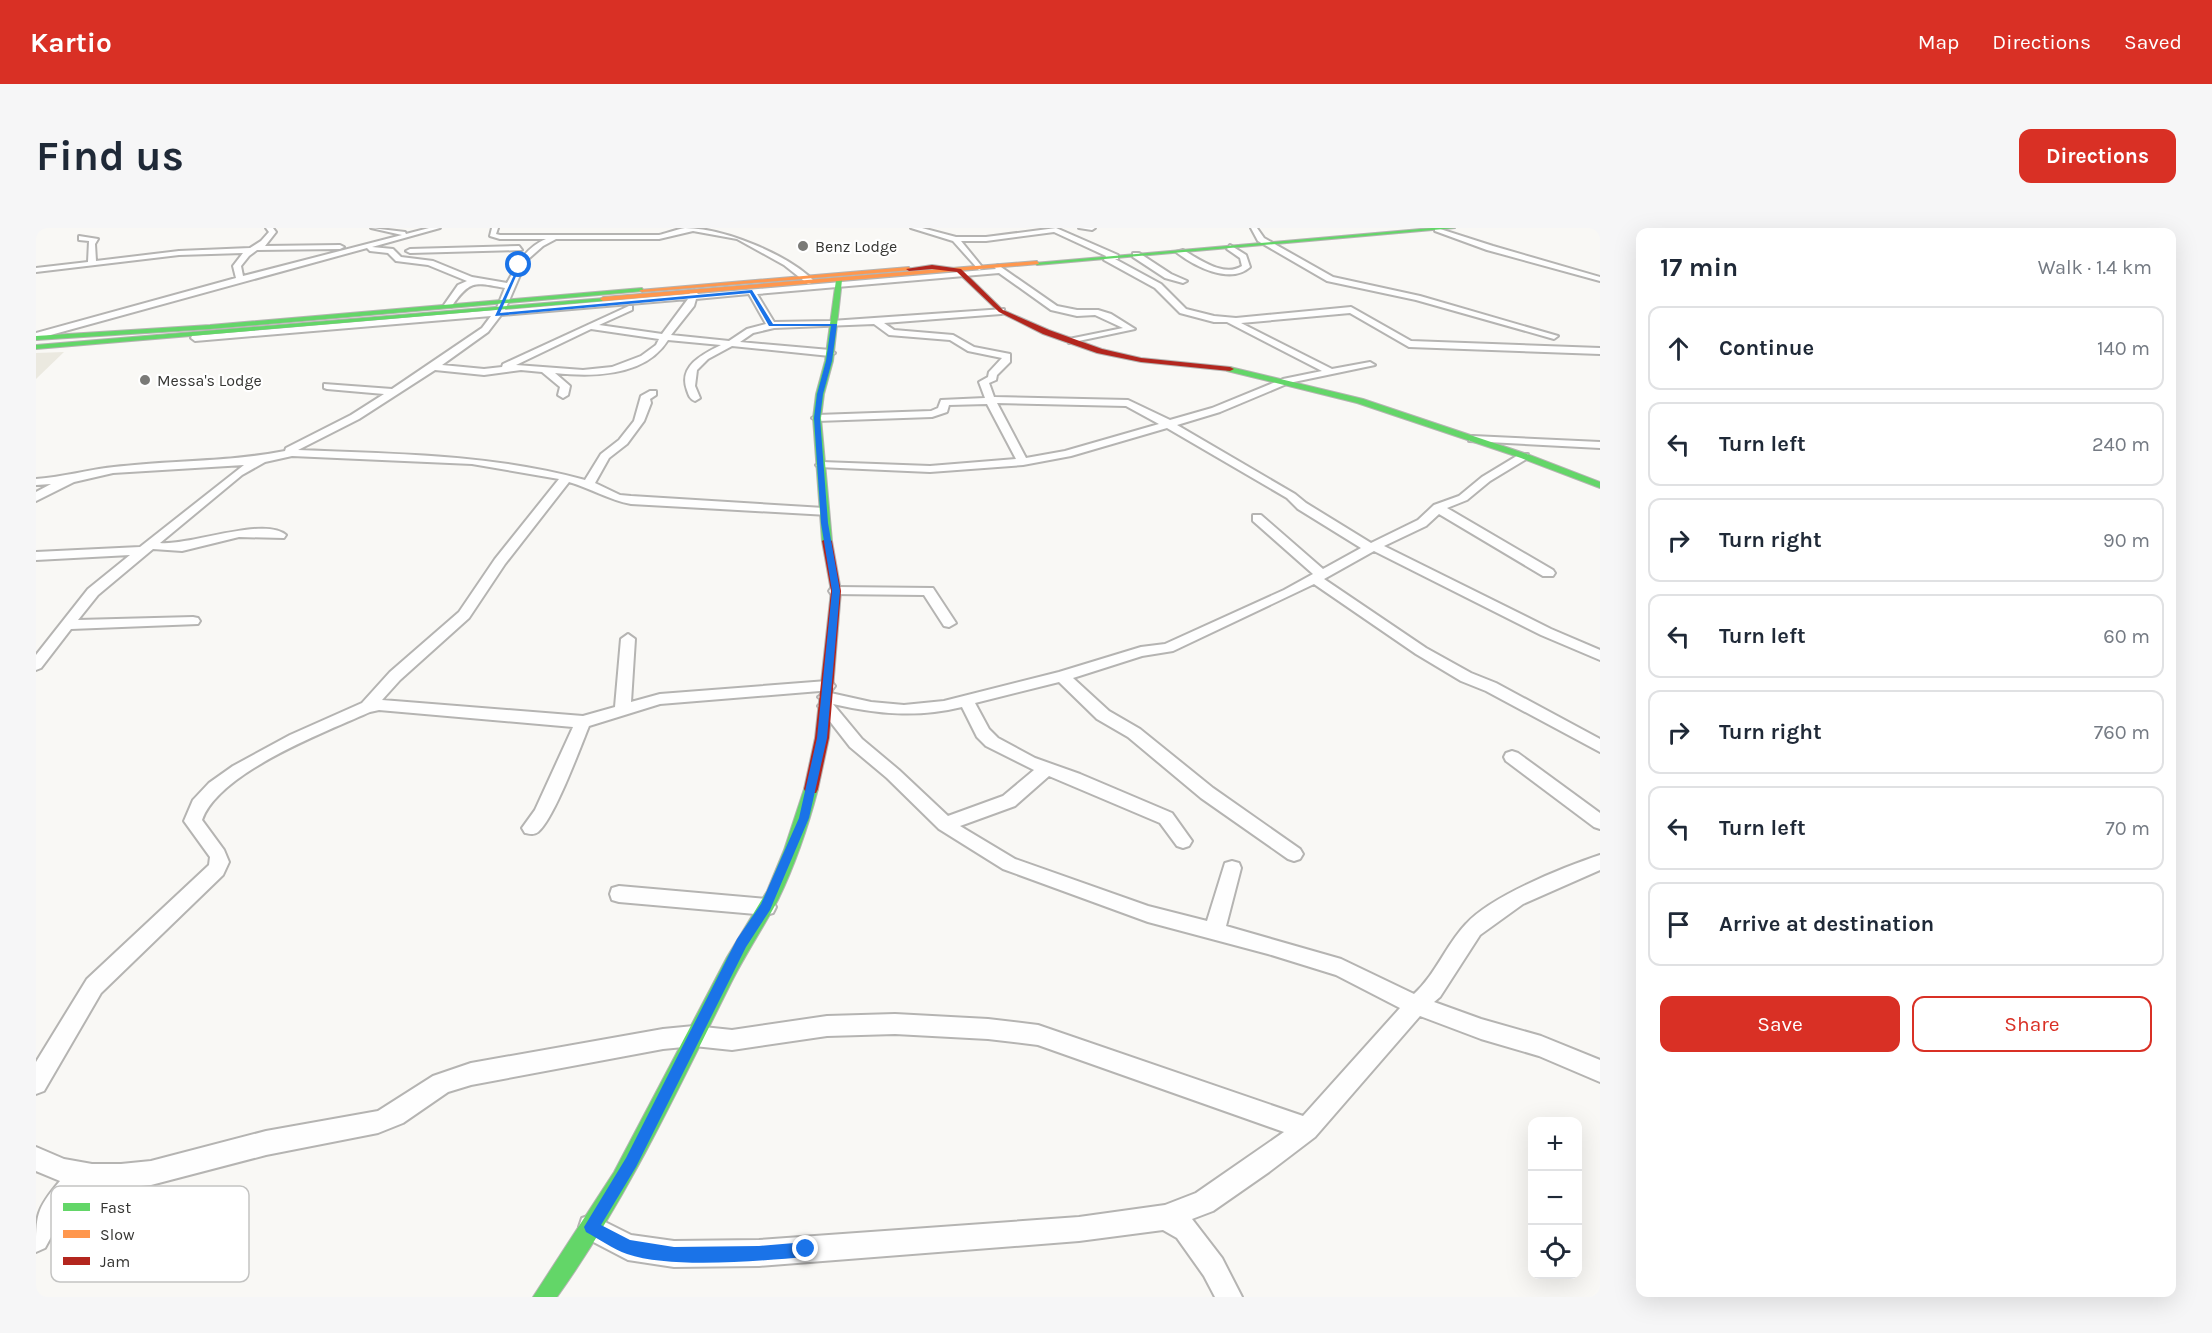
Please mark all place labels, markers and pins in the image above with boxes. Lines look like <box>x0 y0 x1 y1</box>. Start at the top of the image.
place label: Benz Lodge <box>815 237 897 256</box>
marker: Benz Lodge <box>796 239 810 253</box>
place label: Messa's Lodge <box>157 371 262 390</box>
marker: Messa's Lodge <box>138 373 152 387</box>

